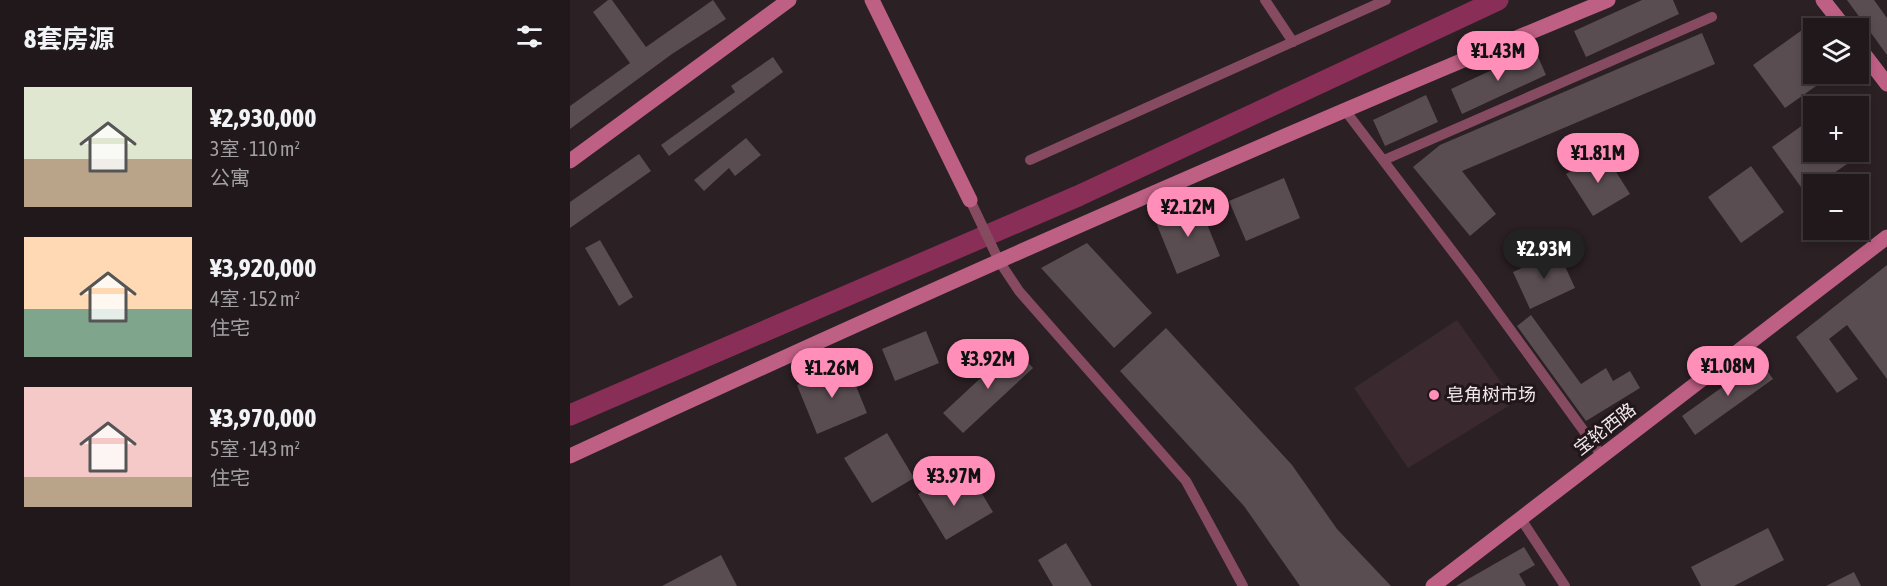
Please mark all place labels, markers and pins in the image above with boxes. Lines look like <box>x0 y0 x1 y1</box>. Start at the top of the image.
pin: ¥1.43M <box>1449 31 1547 82</box>
pin: ¥1.81M <box>1549 133 1647 184</box>
pin: ¥2.12M <box>1139 187 1237 238</box>
pin: ¥2.93M <box>1495 229 1593 280</box>
pin: ¥3.92M <box>939 339 1037 390</box>
pin: ¥1.08M <box>1679 346 1777 397</box>
pin: ¥1.26M <box>783 348 881 399</box>
place label: 皂角树市场 <box>1446 384 1536 405</box>
marker: 皂角树市场 <box>1427 388 1441 402</box>
pin: ¥3.97M <box>905 456 1003 507</box>

